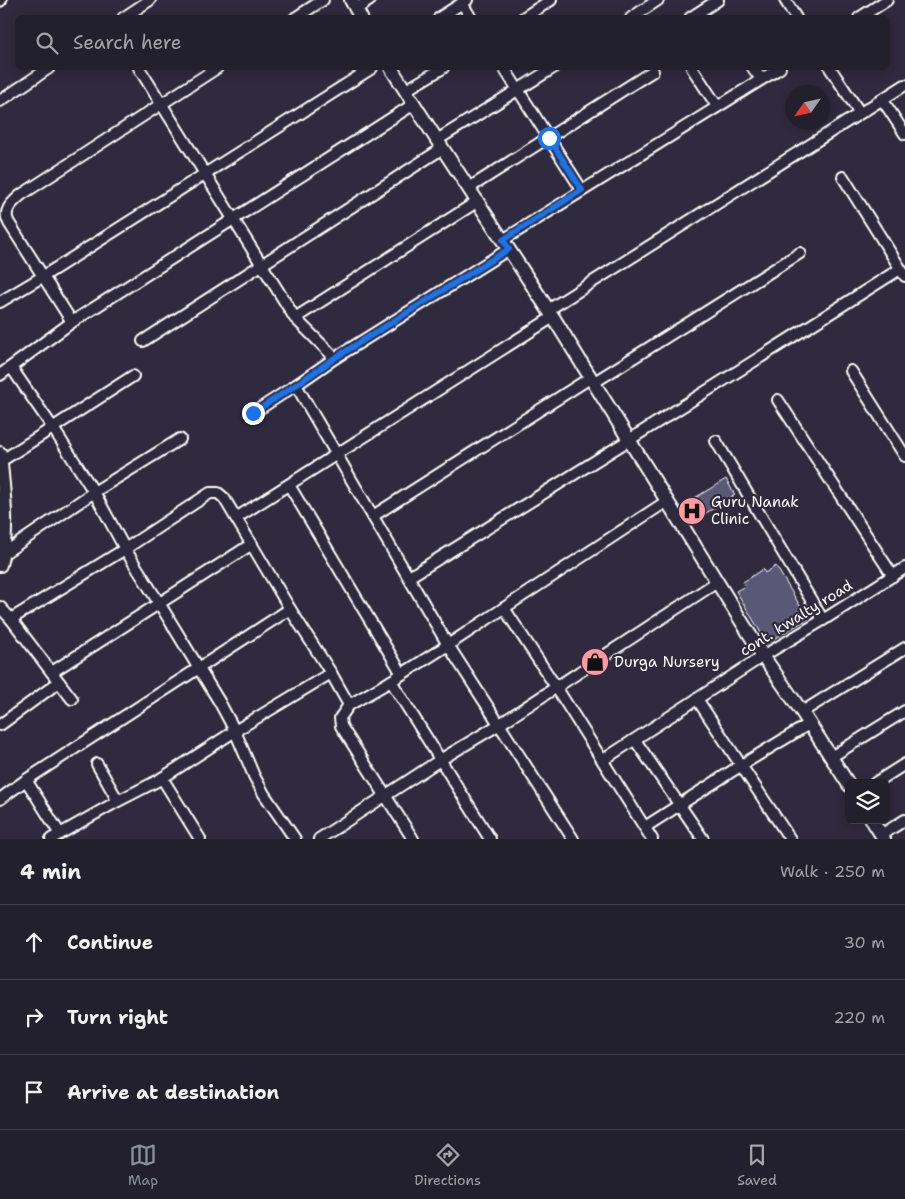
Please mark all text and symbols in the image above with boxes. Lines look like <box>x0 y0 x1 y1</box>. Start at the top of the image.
search box <box>15 15 890 70</box>
icon: search <box>33 29 61 57</box>
text: Search here <box>73 30 182 55</box>
north arrow <box>785 85 830 130</box>
route start <box>538 127 561 150</box>
route end <box>242 402 265 425</box>
place label: Guru Nanak Clinic <box>711 492 799 529</box>
hospital icon: Guru Nanak Clinic <box>677 496 707 526</box>
street label: cont. kwalty road <box>736 575 857 661</box>
shop icon: Durga Nursery <box>580 647 610 677</box>
place label: Durga Nursery <box>614 652 720 672</box>
map controls <box>845 779 890 824</box>
button: layers <box>845 779 890 824</box>
text: 4 min <box>20 858 81 886</box>
text: Walk · 250 m <box>780 861 885 882</box>
icon: ahead <box>20 928 48 956</box>
text: Continue <box>67 930 153 955</box>
text: 30 m <box>844 932 885 953</box>
icon: right <box>20 1003 48 1031</box>
text: Turn right <box>67 1005 168 1030</box>
text: 220 m <box>833 1007 885 1028</box>
icon: arrive <box>20 1078 48 1106</box>
text: Arrive at destination <box>67 1080 279 1105</box>
tab: Map <box>128 1141 158 1189</box>
tab: Directions <box>414 1141 481 1189</box>
tab: Saved <box>737 1141 777 1189</box>

